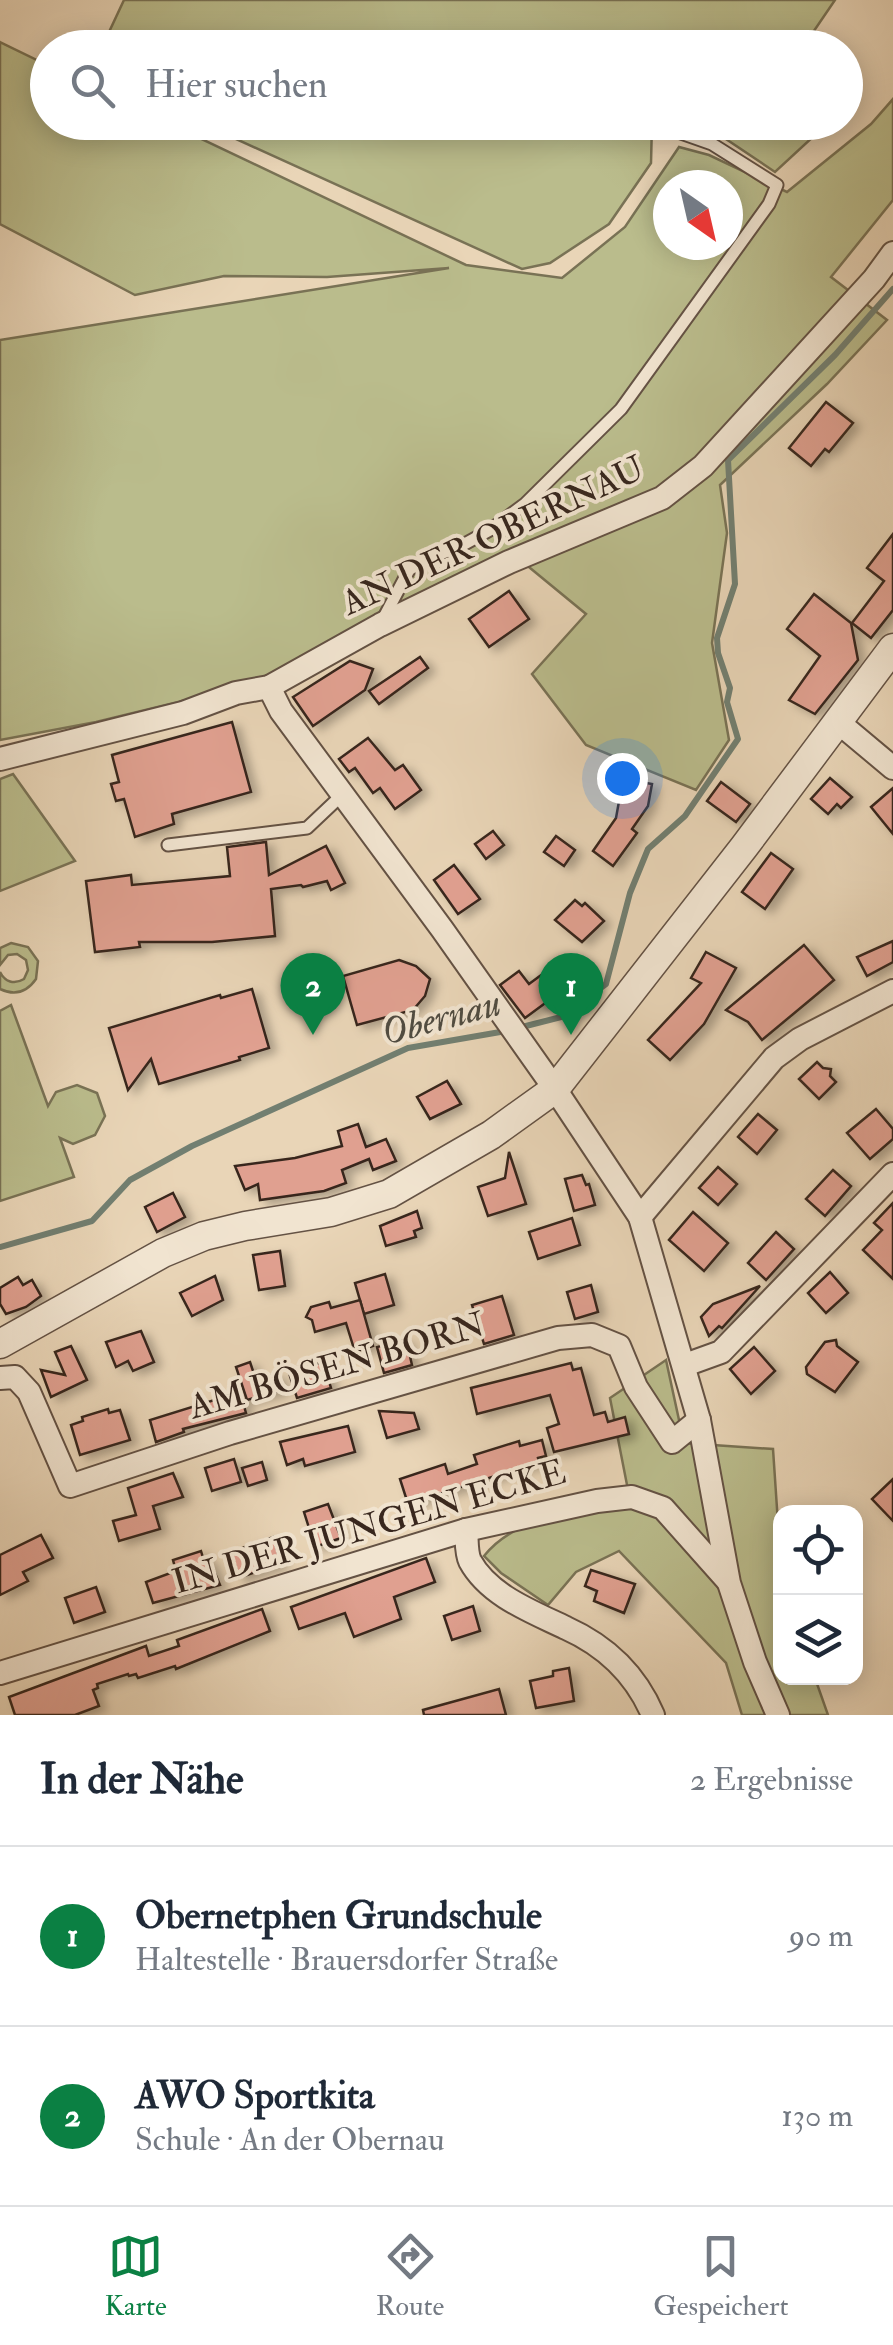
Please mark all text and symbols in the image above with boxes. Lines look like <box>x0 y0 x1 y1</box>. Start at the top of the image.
search box <box>30 30 863 140</box>
icon: search <box>65 58 120 113</box>
text: Hier suchen <box>145 61 328 109</box>
north arrow <box>653 170 743 260</box>
street label: AN DER OBERNAU <box>334 447 651 626</box>
your location <box>597 753 648 804</box>
pin: 2 <box>280 952 346 1035</box>
pin: 1 <box>538 952 604 1035</box>
water label: Obernau <box>376 979 506 1057</box>
street label: AM BÖSEN BORN <box>183 1303 491 1430</box>
street label: IN DER JUNGEN ECKE <box>167 1450 571 1604</box>
map controls <box>773 1505 863 1685</box>
button: locate <box>773 1505 863 1595</box>
button: layers <box>773 1595 863 1685</box>
text: In der Nähe <box>40 1754 244 1806</box>
text: 2 Ergebnisse <box>690 1760 853 1800</box>
text: Obernetphen Grundschule <box>135 1892 542 1940</box>
text: 1 <box>67 1916 78 1956</box>
text: 90 m <box>789 1916 853 1956</box>
text: Haltestelle · Brauersdorfer Straße <box>135 1940 558 1980</box>
text: AWO Sportkita <box>135 2072 375 2120</box>
text: 2 <box>64 2096 81 2136</box>
text: 130 m <box>781 2096 853 2136</box>
text: Schule · An der Obernau <box>135 2120 445 2160</box>
tab: Karte <box>105 2229 167 2324</box>
tab: Route <box>376 2229 444 2324</box>
tab: Gespeichert <box>653 2229 788 2324</box>

